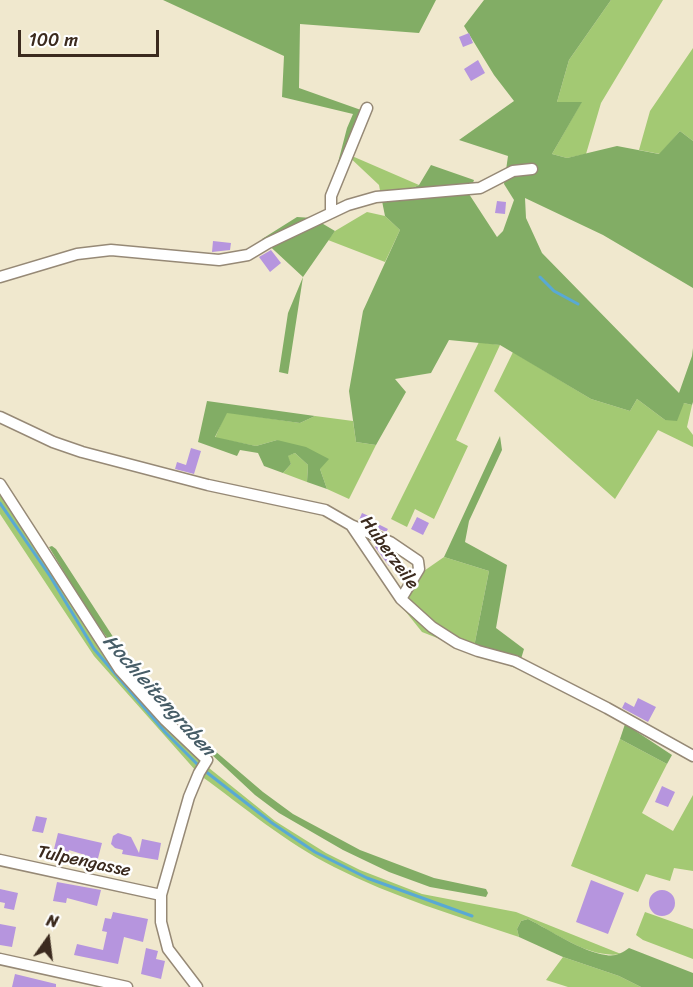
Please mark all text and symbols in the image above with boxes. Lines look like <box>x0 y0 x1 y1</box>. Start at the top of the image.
scale bar <box>21 18 162 56</box>
text: 100 m <box>29 24 78 56</box>
street label: Huberzeile <box>355 512 423 594</box>
water label: Hochleitengraben <box>97 630 219 762</box>
street label: Tulpengasse <box>35 842 133 882</box>
text: N <box>44 906 61 936</box>
north arrow <box>18 909 78 969</box>

